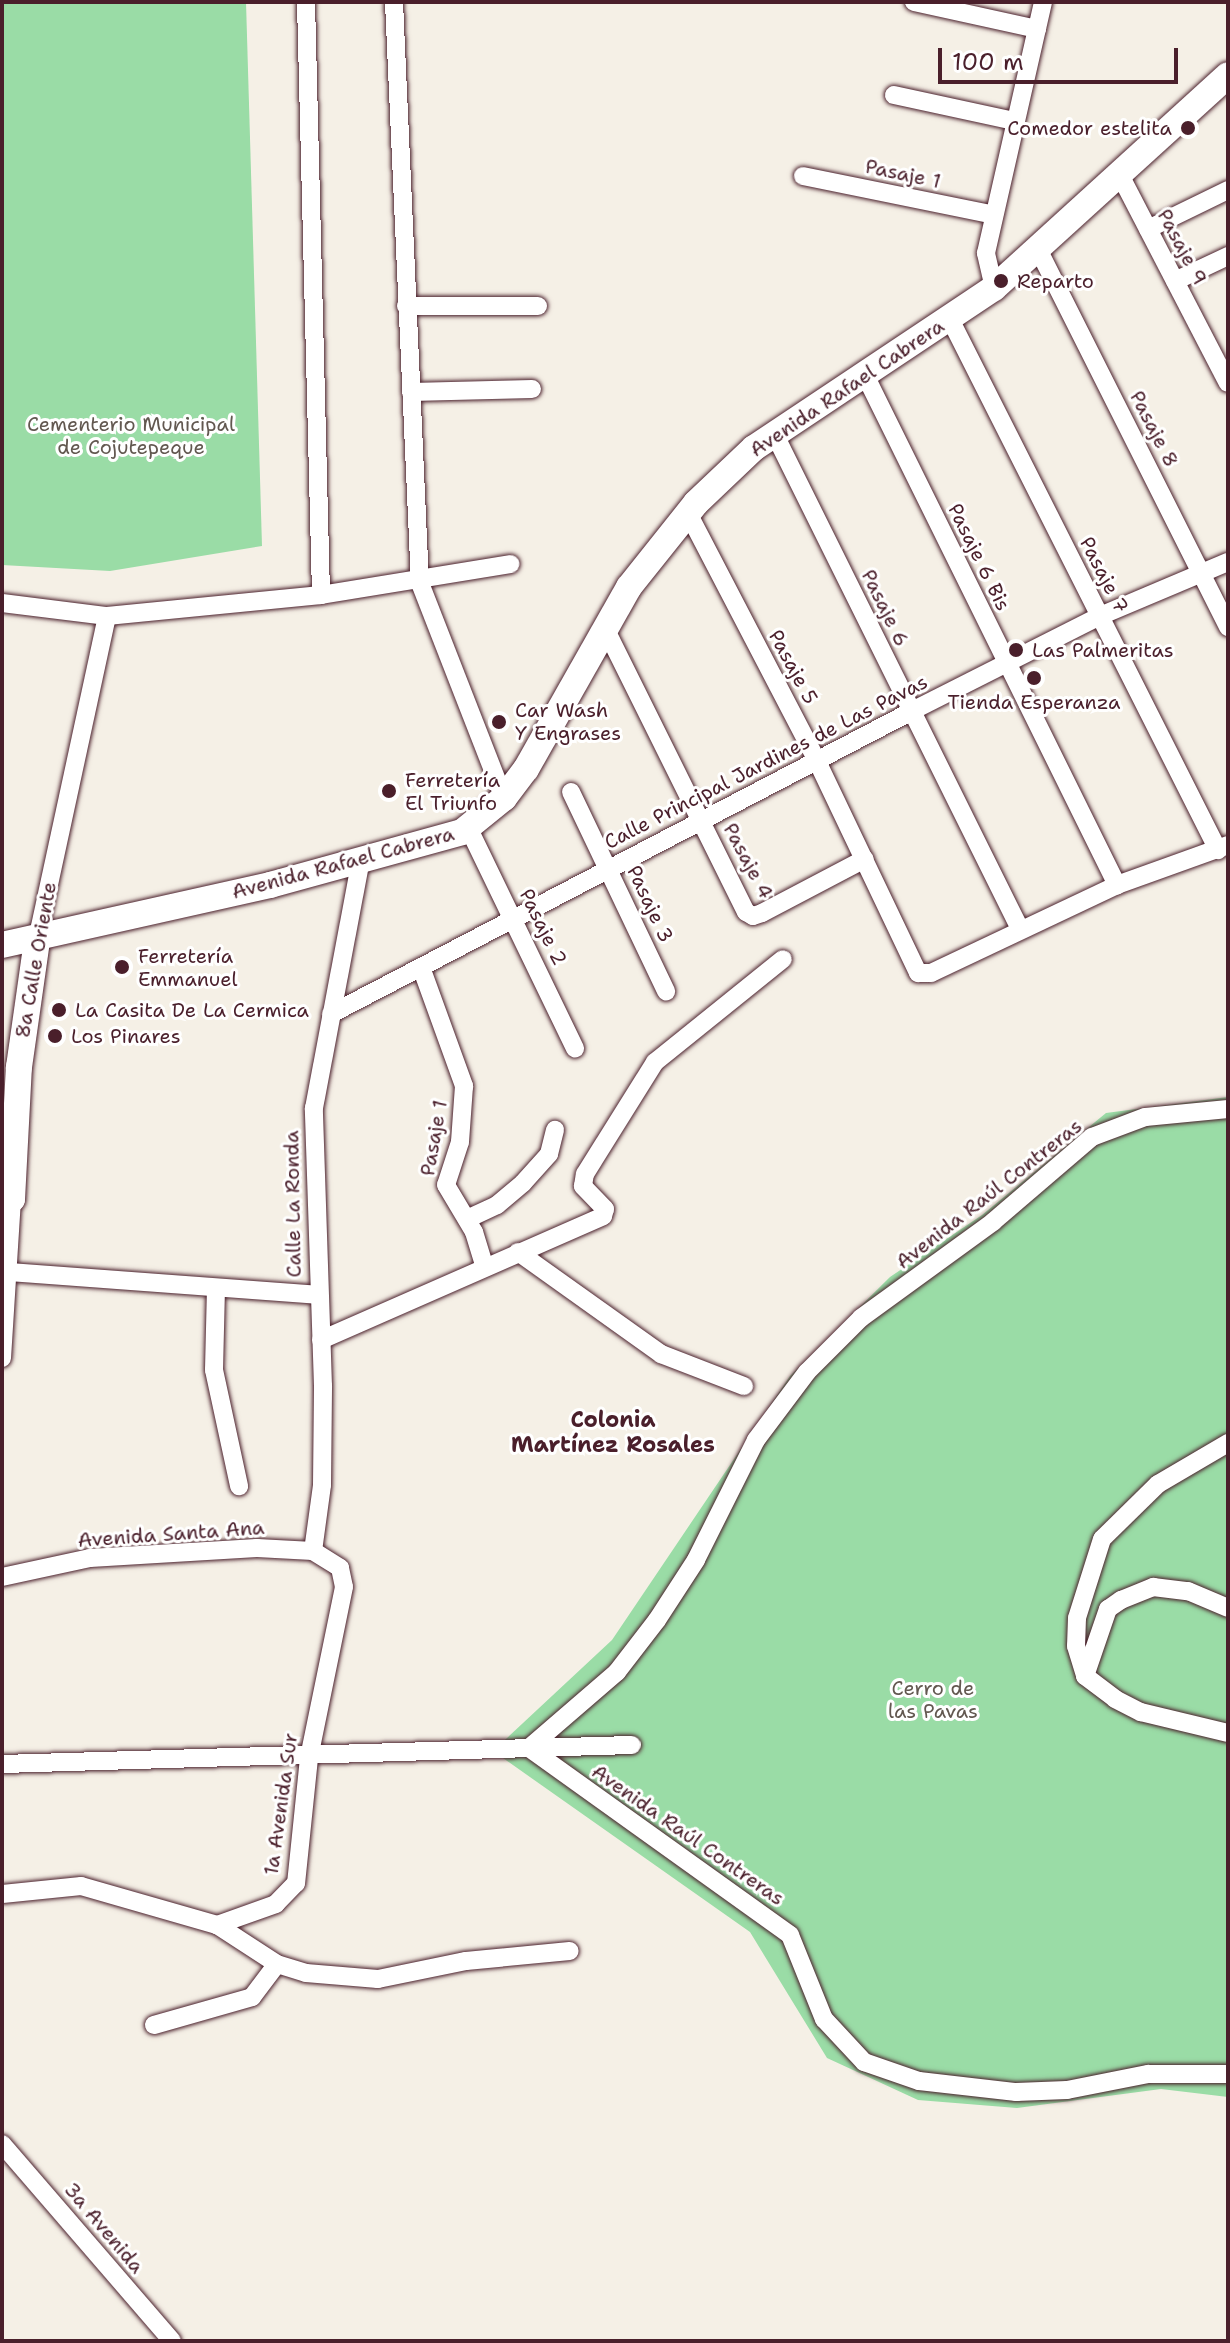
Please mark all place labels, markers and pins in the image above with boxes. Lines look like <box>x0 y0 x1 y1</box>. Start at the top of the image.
place label: Comedor estelita <box>1007 116 1172 140</box>
marker: Comedor estelita <box>1179 119 1197 137</box>
place label: Reparto <box>1017 269 1094 293</box>
marker: Reparto <box>992 272 1010 290</box>
place label: Las Palmeritas <box>1032 638 1174 662</box>
marker: Las Palmeritas <box>1007 641 1025 659</box>
marker: Tienda Esperanza <box>1025 669 1043 687</box>
place label: Tienda Esperanza <box>947 690 1121 714</box>
place label: Car Wash Y Engrases <box>515 698 621 745</box>
marker: Car Wash Y Engrases <box>490 713 508 731</box>
place label: Ferretería El Triunfo <box>405 768 500 815</box>
marker: Ferretería El Triunfo <box>380 782 398 800</box>
place label: Ferretería Emmanuel <box>138 944 237 991</box>
marker: Ferretería Emmanuel <box>113 958 131 976</box>
place label: La Casita De La Cermica <box>75 998 309 1022</box>
marker: La Casita De La Cermica <box>50 1001 68 1019</box>
place label: Los Pinares <box>71 1024 181 1048</box>
marker: Los Pinares <box>46 1027 64 1045</box>

